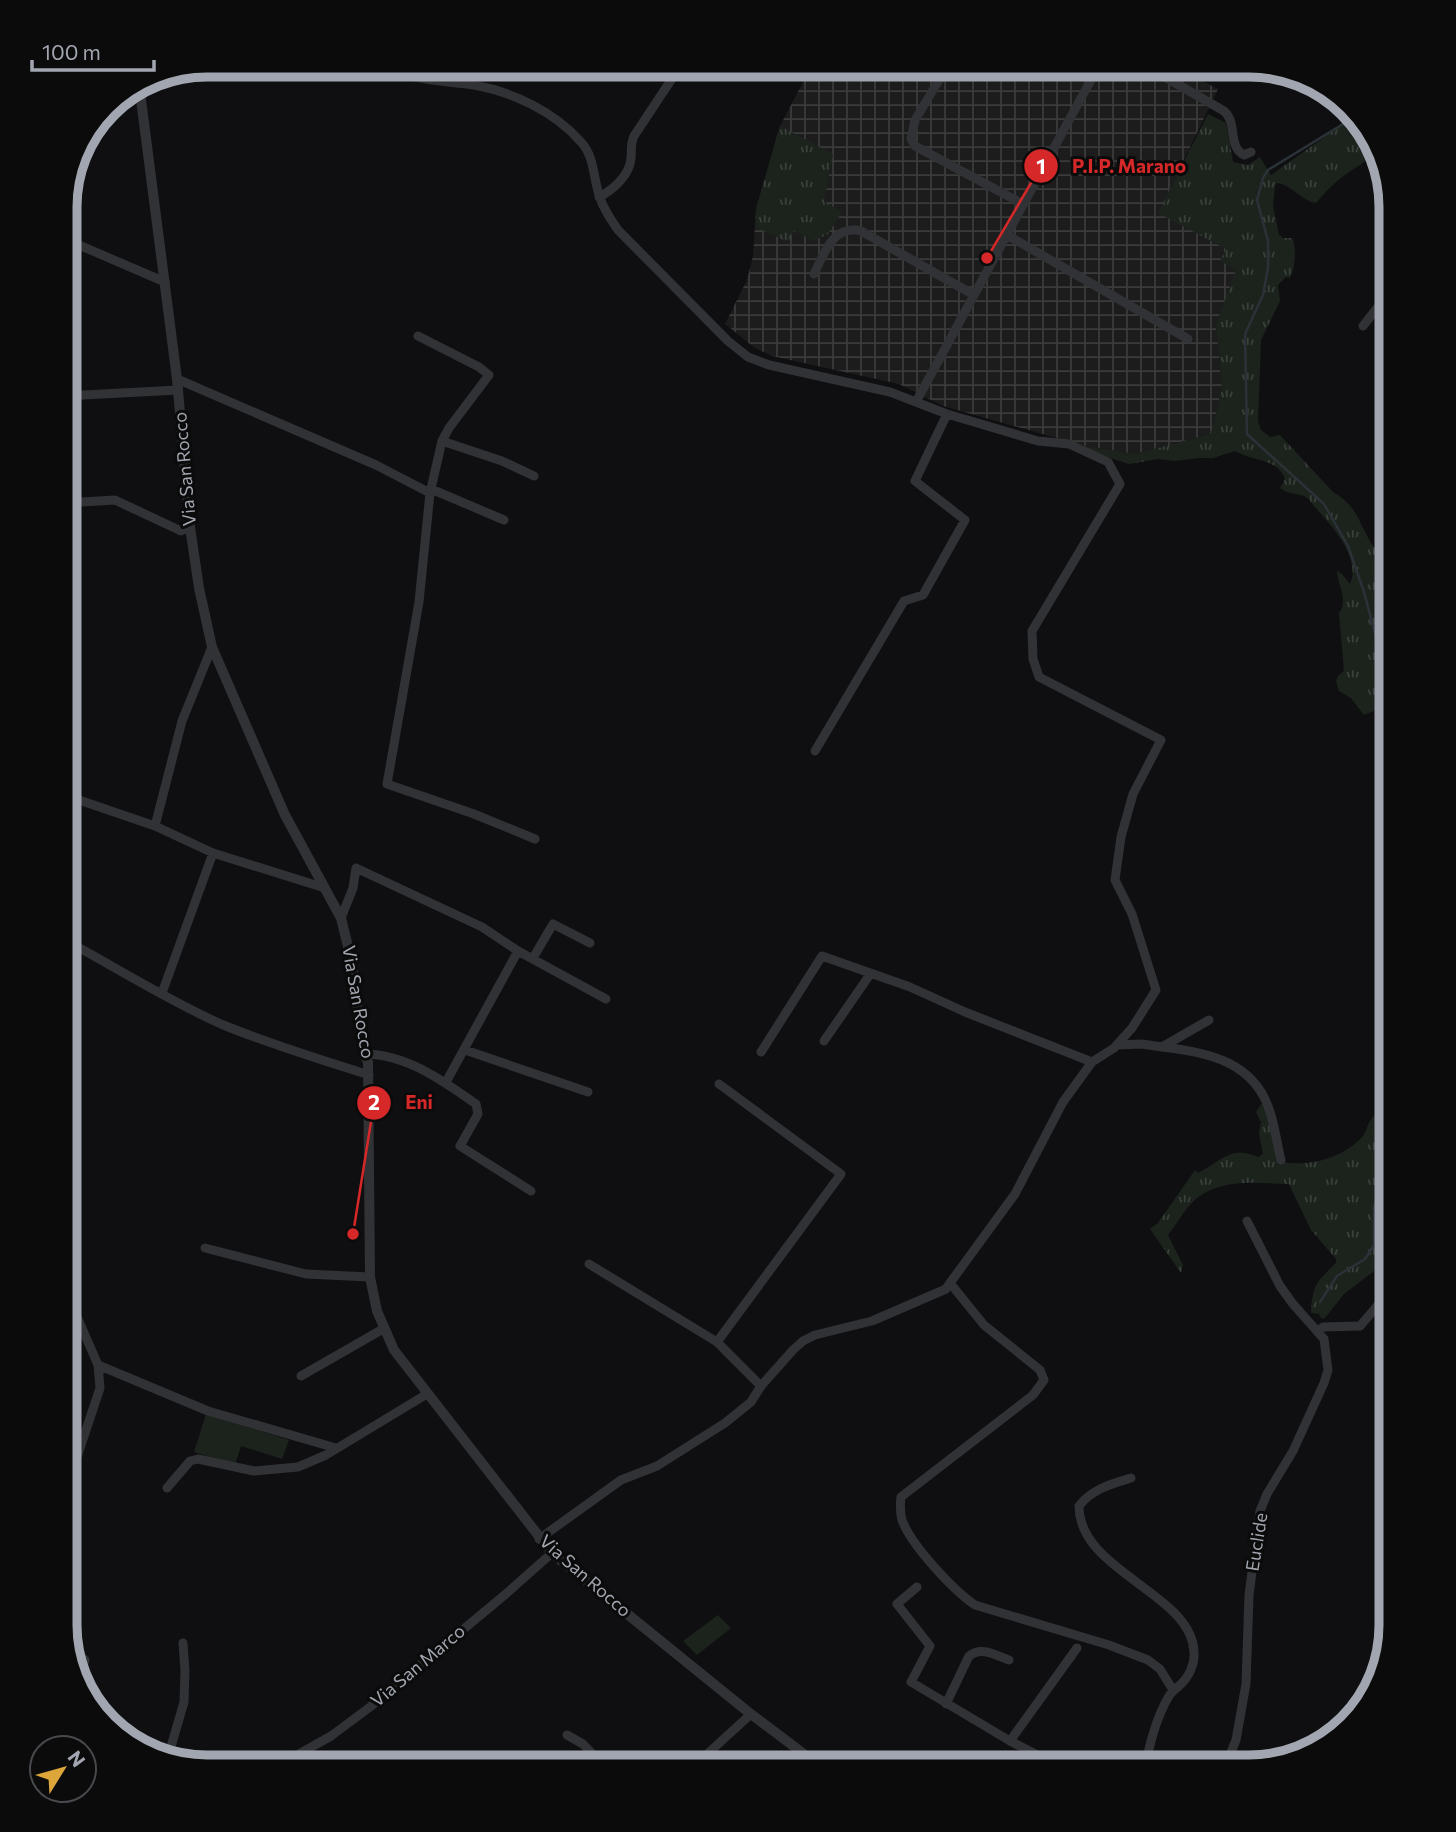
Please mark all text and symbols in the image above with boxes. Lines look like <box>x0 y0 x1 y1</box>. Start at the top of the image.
scale bar <box>32 28 154 72</box>
text: 100 m <box>42 39 101 64</box>
callout: P.I.P. Marano <box>1023 146 1200 186</box>
text: 1 <box>1036 153 1046 178</box>
text: P.I.P. Marano <box>1072 154 1186 177</box>
street label: Via San Rocco <box>168 411 200 527</box>
street label: Via San Rocco <box>338 944 380 1060</box>
callout: Eni <box>356 1083 447 1123</box>
text: 2 <box>368 1089 380 1114</box>
text: Eni <box>405 1090 433 1113</box>
street label: Euclide <box>1241 1511 1271 1573</box>
street label: Via San Rocco <box>535 1529 636 1621</box>
street label: Via San Marco <box>366 1619 469 1711</box>
north arrow <box>28 1734 98 1804</box>
text: N <box>63 1746 90 1771</box>

